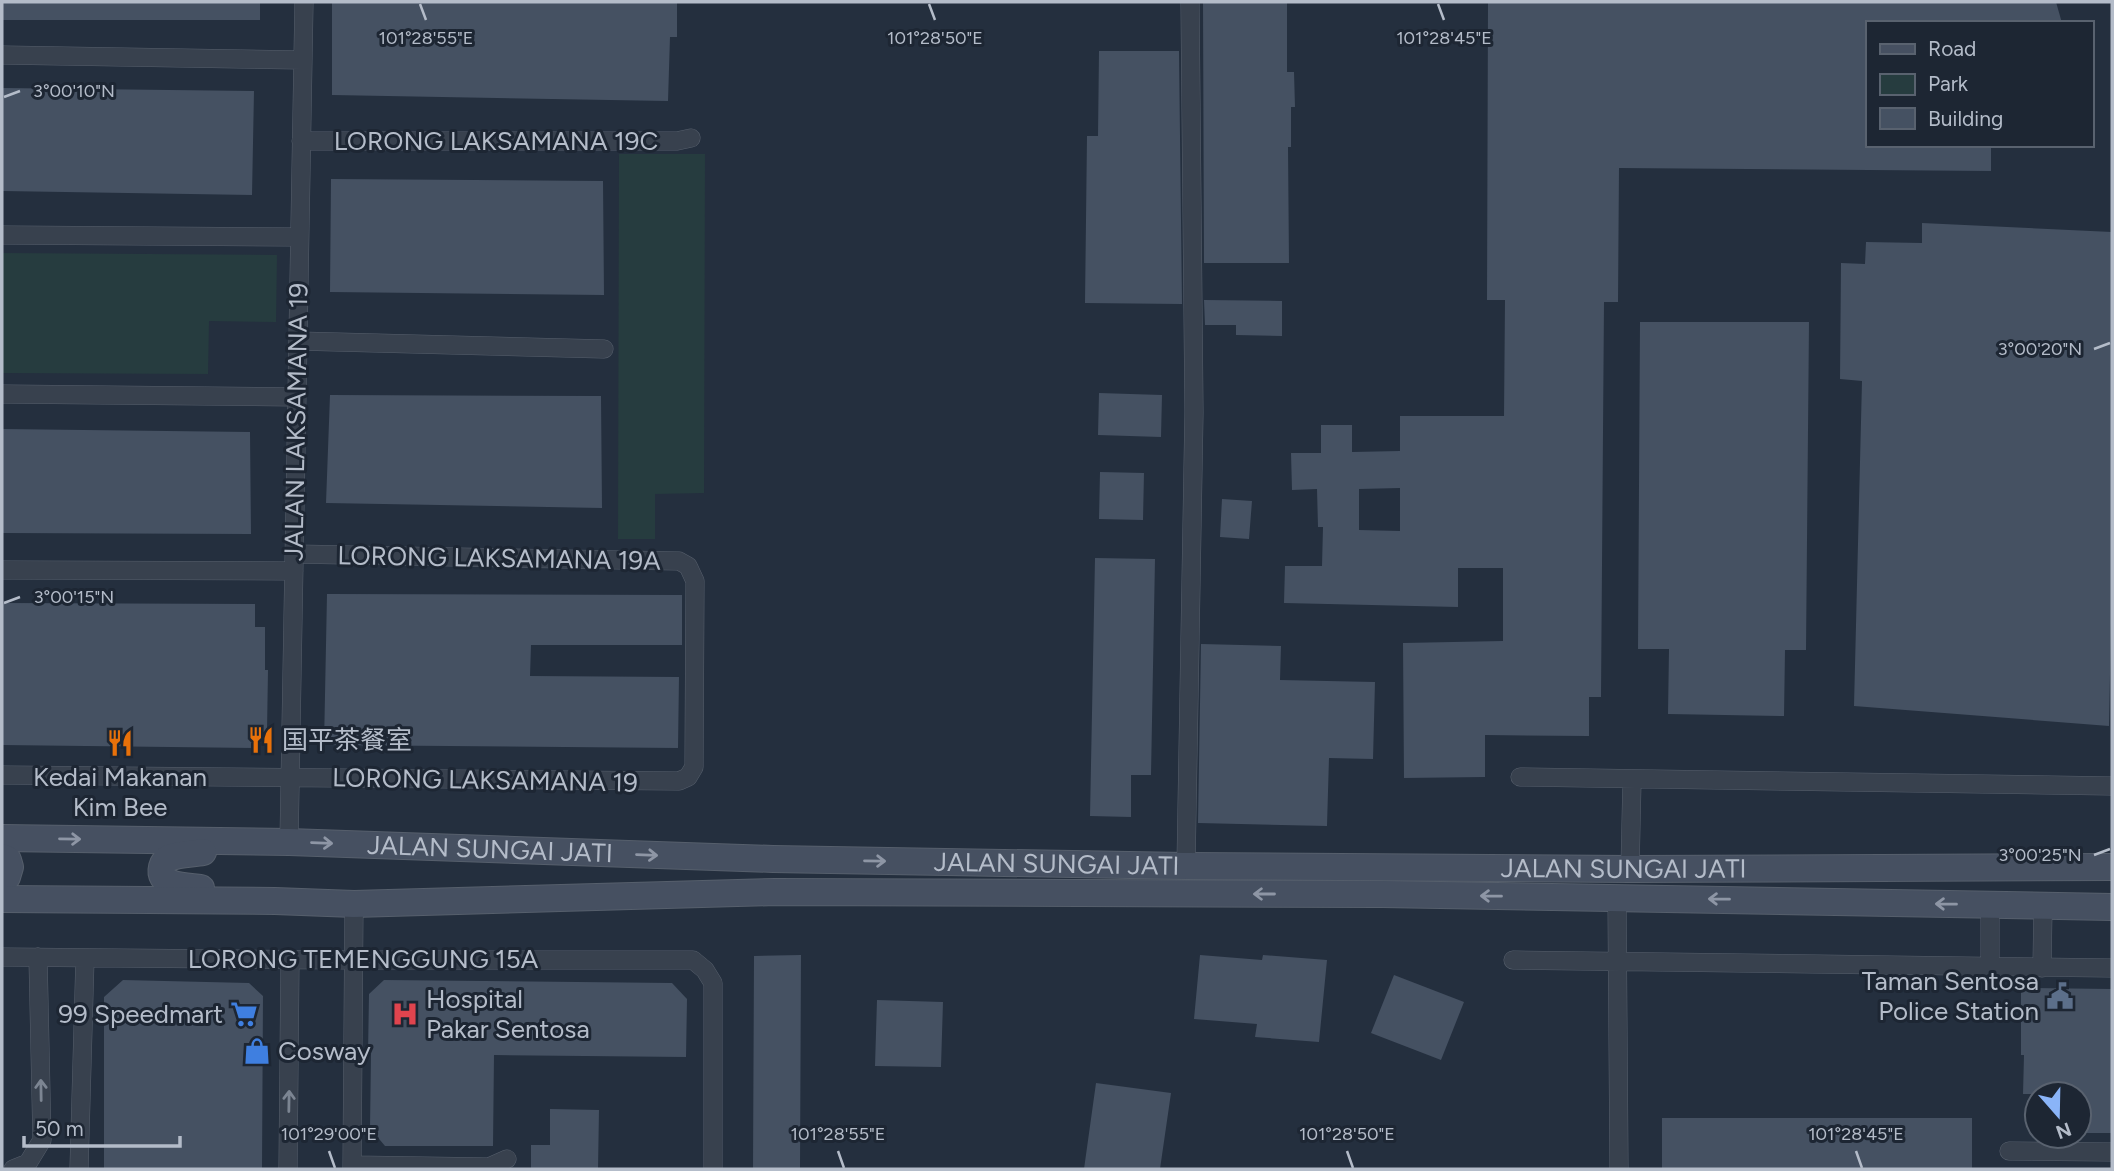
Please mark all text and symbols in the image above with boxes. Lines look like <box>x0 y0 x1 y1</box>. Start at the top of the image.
legend <box>1866 21 2093 147</box>
text: 101°28'55"E <box>379 27 473 49</box>
text: 101°28'50"E <box>887 27 983 49</box>
text: 101°28'45"E <box>1396 27 1492 49</box>
text: Road <box>1928 36 1976 61</box>
text: Park <box>1928 71 1969 96</box>
text: 3°00'10"N <box>33 80 115 102</box>
text: Building <box>1928 106 2003 131</box>
street label: LORONG LAKSAMANA 19C <box>334 125 658 157</box>
street label: JALAN LAKSAMANA 19 <box>278 283 314 561</box>
text: 3°00'20"N <box>1998 338 2082 360</box>
street label: LORONG LAKSAMANA 19A <box>337 539 661 577</box>
text: 3°00'15"N <box>34 586 114 608</box>
place label: 国平茶餐室 <box>282 724 412 756</box>
restaurant icon: 国平茶餐室 <box>246 725 276 755</box>
restaurant icon: Kedai Makanan Kim Bee <box>105 728 135 758</box>
place label: Kedai Makanan Kim Bee <box>33 761 207 823</box>
street label: LORONG LAKSAMANA 19 <box>332 761 638 799</box>
street label: JALAN SUNGAI JATI <box>366 829 613 869</box>
one-way arrow <box>58 832 81 846</box>
one-way arrow <box>310 836 333 849</box>
text: 3°00'25"N <box>1998 844 2082 866</box>
street label: JALAN SUNGAI JATI <box>933 846 1180 882</box>
one-way arrow <box>635 848 658 861</box>
street label: JALAN SUNGAI JATI <box>1501 852 1747 885</box>
one-way arrow <box>863 854 886 868</box>
one-way arrow <box>1252 887 1275 901</box>
one-way arrow <box>1480 889 1503 903</box>
one-way arrow <box>1707 892 1730 906</box>
one-way arrow <box>1935 897 1958 911</box>
street label: LORONG TEMENGGUNG 15A <box>188 943 539 975</box>
place label: Taman Sentosa Police Station <box>1862 965 2039 1027</box>
public building icon: Taman Sentosa Police Station <box>2045 981 2075 1011</box>
place label: Hospital Pakar Sentosa <box>426 983 590 1045</box>
place label: 99 Speedmart <box>58 998 223 1030</box>
supermarket icon: 99 Speedmart <box>229 999 259 1029</box>
hospital icon: Hospital Pakar Sentosa <box>390 999 420 1029</box>
place label: Cosway <box>278 1035 371 1067</box>
shop icon: Cosway <box>242 1036 272 1066</box>
one-way arrow <box>35 1079 48 1102</box>
north arrow <box>2023 1080 2093 1150</box>
one-way arrow <box>282 1090 296 1113</box>
scale bar <box>24 1104 180 1148</box>
text: 50 m <box>35 1116 84 1141</box>
text: N <box>2053 1117 2074 1144</box>
text: 101°29'00"E <box>281 1123 377 1145</box>
text: 101°28'55"E <box>791 1123 885 1145</box>
text: 101°28'50"E <box>1299 1123 1395 1145</box>
text: 101°28'45"E <box>1808 1123 1904 1145</box>

